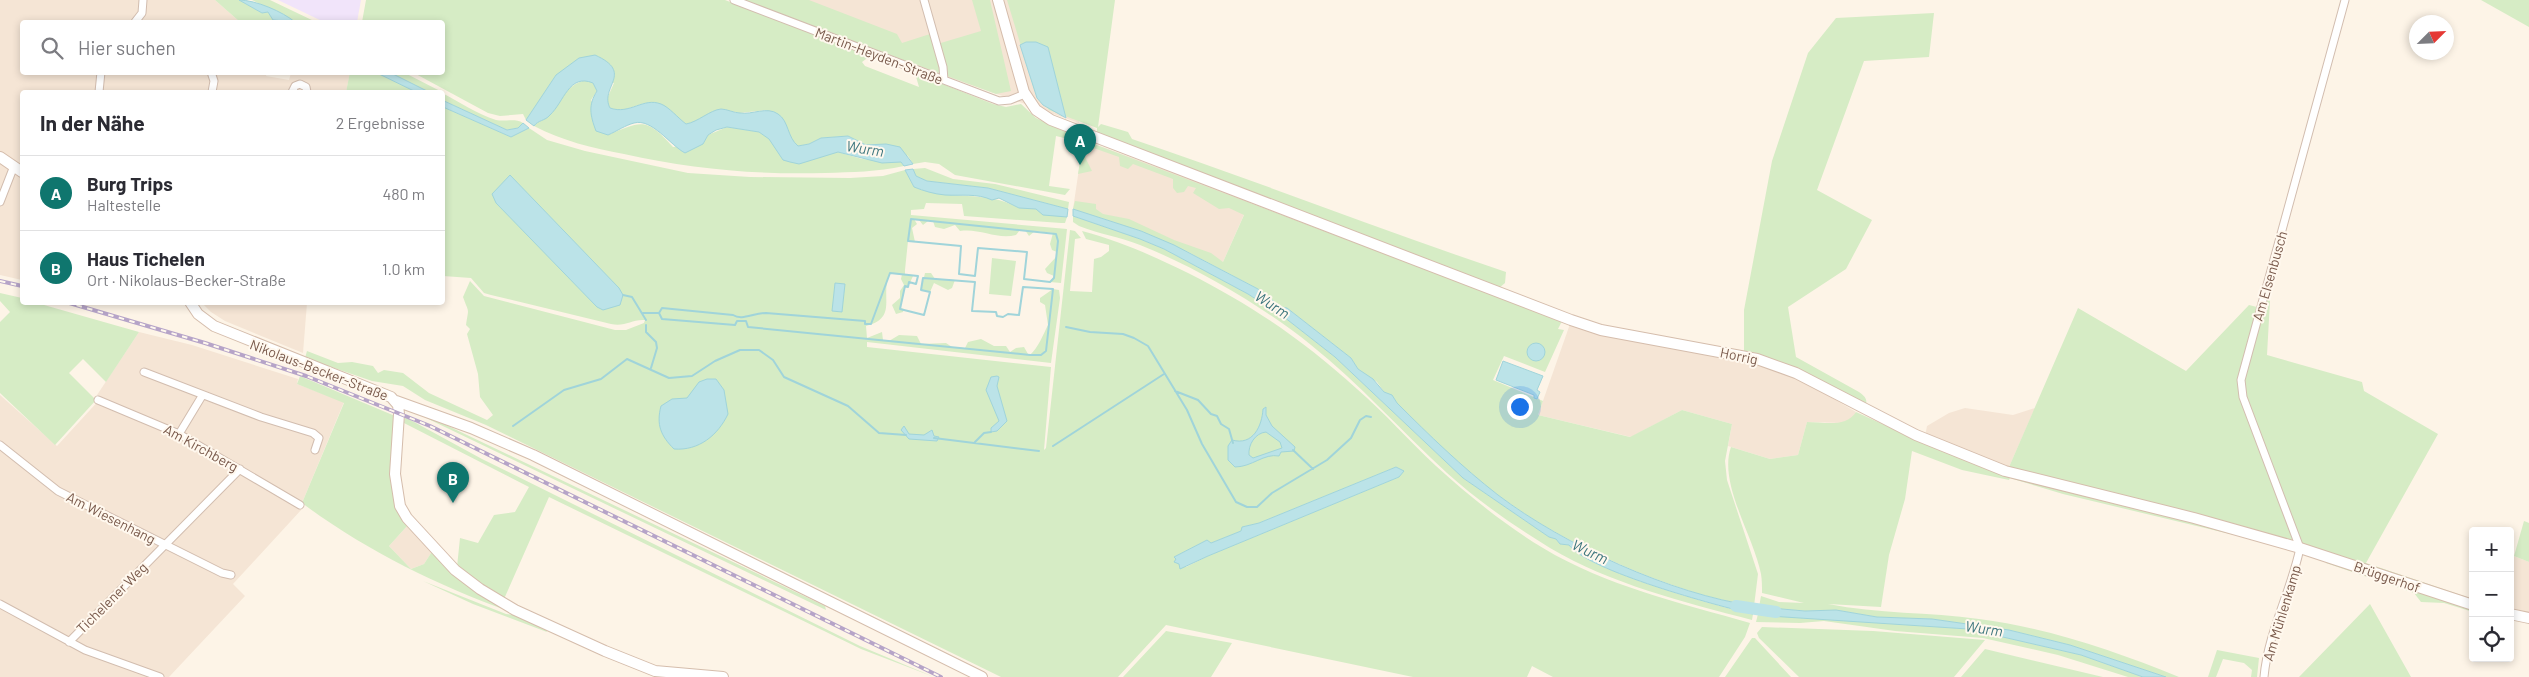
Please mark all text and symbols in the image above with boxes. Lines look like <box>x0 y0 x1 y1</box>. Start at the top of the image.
north arrow <box>2409 15 2454 60</box>
search box <box>20 20 445 75</box>
street label: Martin-Heyden-Straße <box>813 23 946 88</box>
icon: search <box>38 34 66 62</box>
text: Hier suchen <box>78 36 176 59</box>
text: In der Nähe <box>40 110 145 135</box>
text: 2 Ergebnisse <box>336 113 425 132</box>
pin: A <box>1064 124 1096 165</box>
water label: Wurm <box>845 136 885 160</box>
text: Burg Trips <box>87 172 173 195</box>
text: A <box>51 184 61 203</box>
text: 480 m <box>382 184 425 203</box>
text: Haltestelle <box>87 195 161 214</box>
street label: Am Elsenbusch <box>2249 229 2291 323</box>
text: Haus Tichelen <box>87 247 205 270</box>
text: B <box>51 259 61 278</box>
text: 1.0 km <box>382 259 425 278</box>
text: Ort · Nikolaus-Becker-Straße <box>87 270 286 289</box>
water label: Wurm <box>1252 286 1293 322</box>
street label: Nikolaus-Becker-Straße <box>248 335 391 404</box>
street label: Horrig <box>1719 343 1759 368</box>
your location <box>1507 394 1533 420</box>
street label: Am Kirchberg <box>161 420 241 475</box>
pin: B <box>437 462 469 503</box>
street label: Am Wiesenhang <box>64 488 159 547</box>
map controls <box>2469 527 2514 662</box>
button: + <box>2469 527 2514 572</box>
water label: Wurm <box>1569 535 1611 567</box>
street label: Brüggerhof <box>2352 557 2423 596</box>
street label: Tichelener Weg <box>73 559 151 637</box>
street label: Am Mühlenkamp <box>2259 563 2304 663</box>
button: − <box>2469 572 2514 617</box>
water label: Wurm <box>1964 616 2004 640</box>
button: locate <box>2469 617 2514 662</box>

